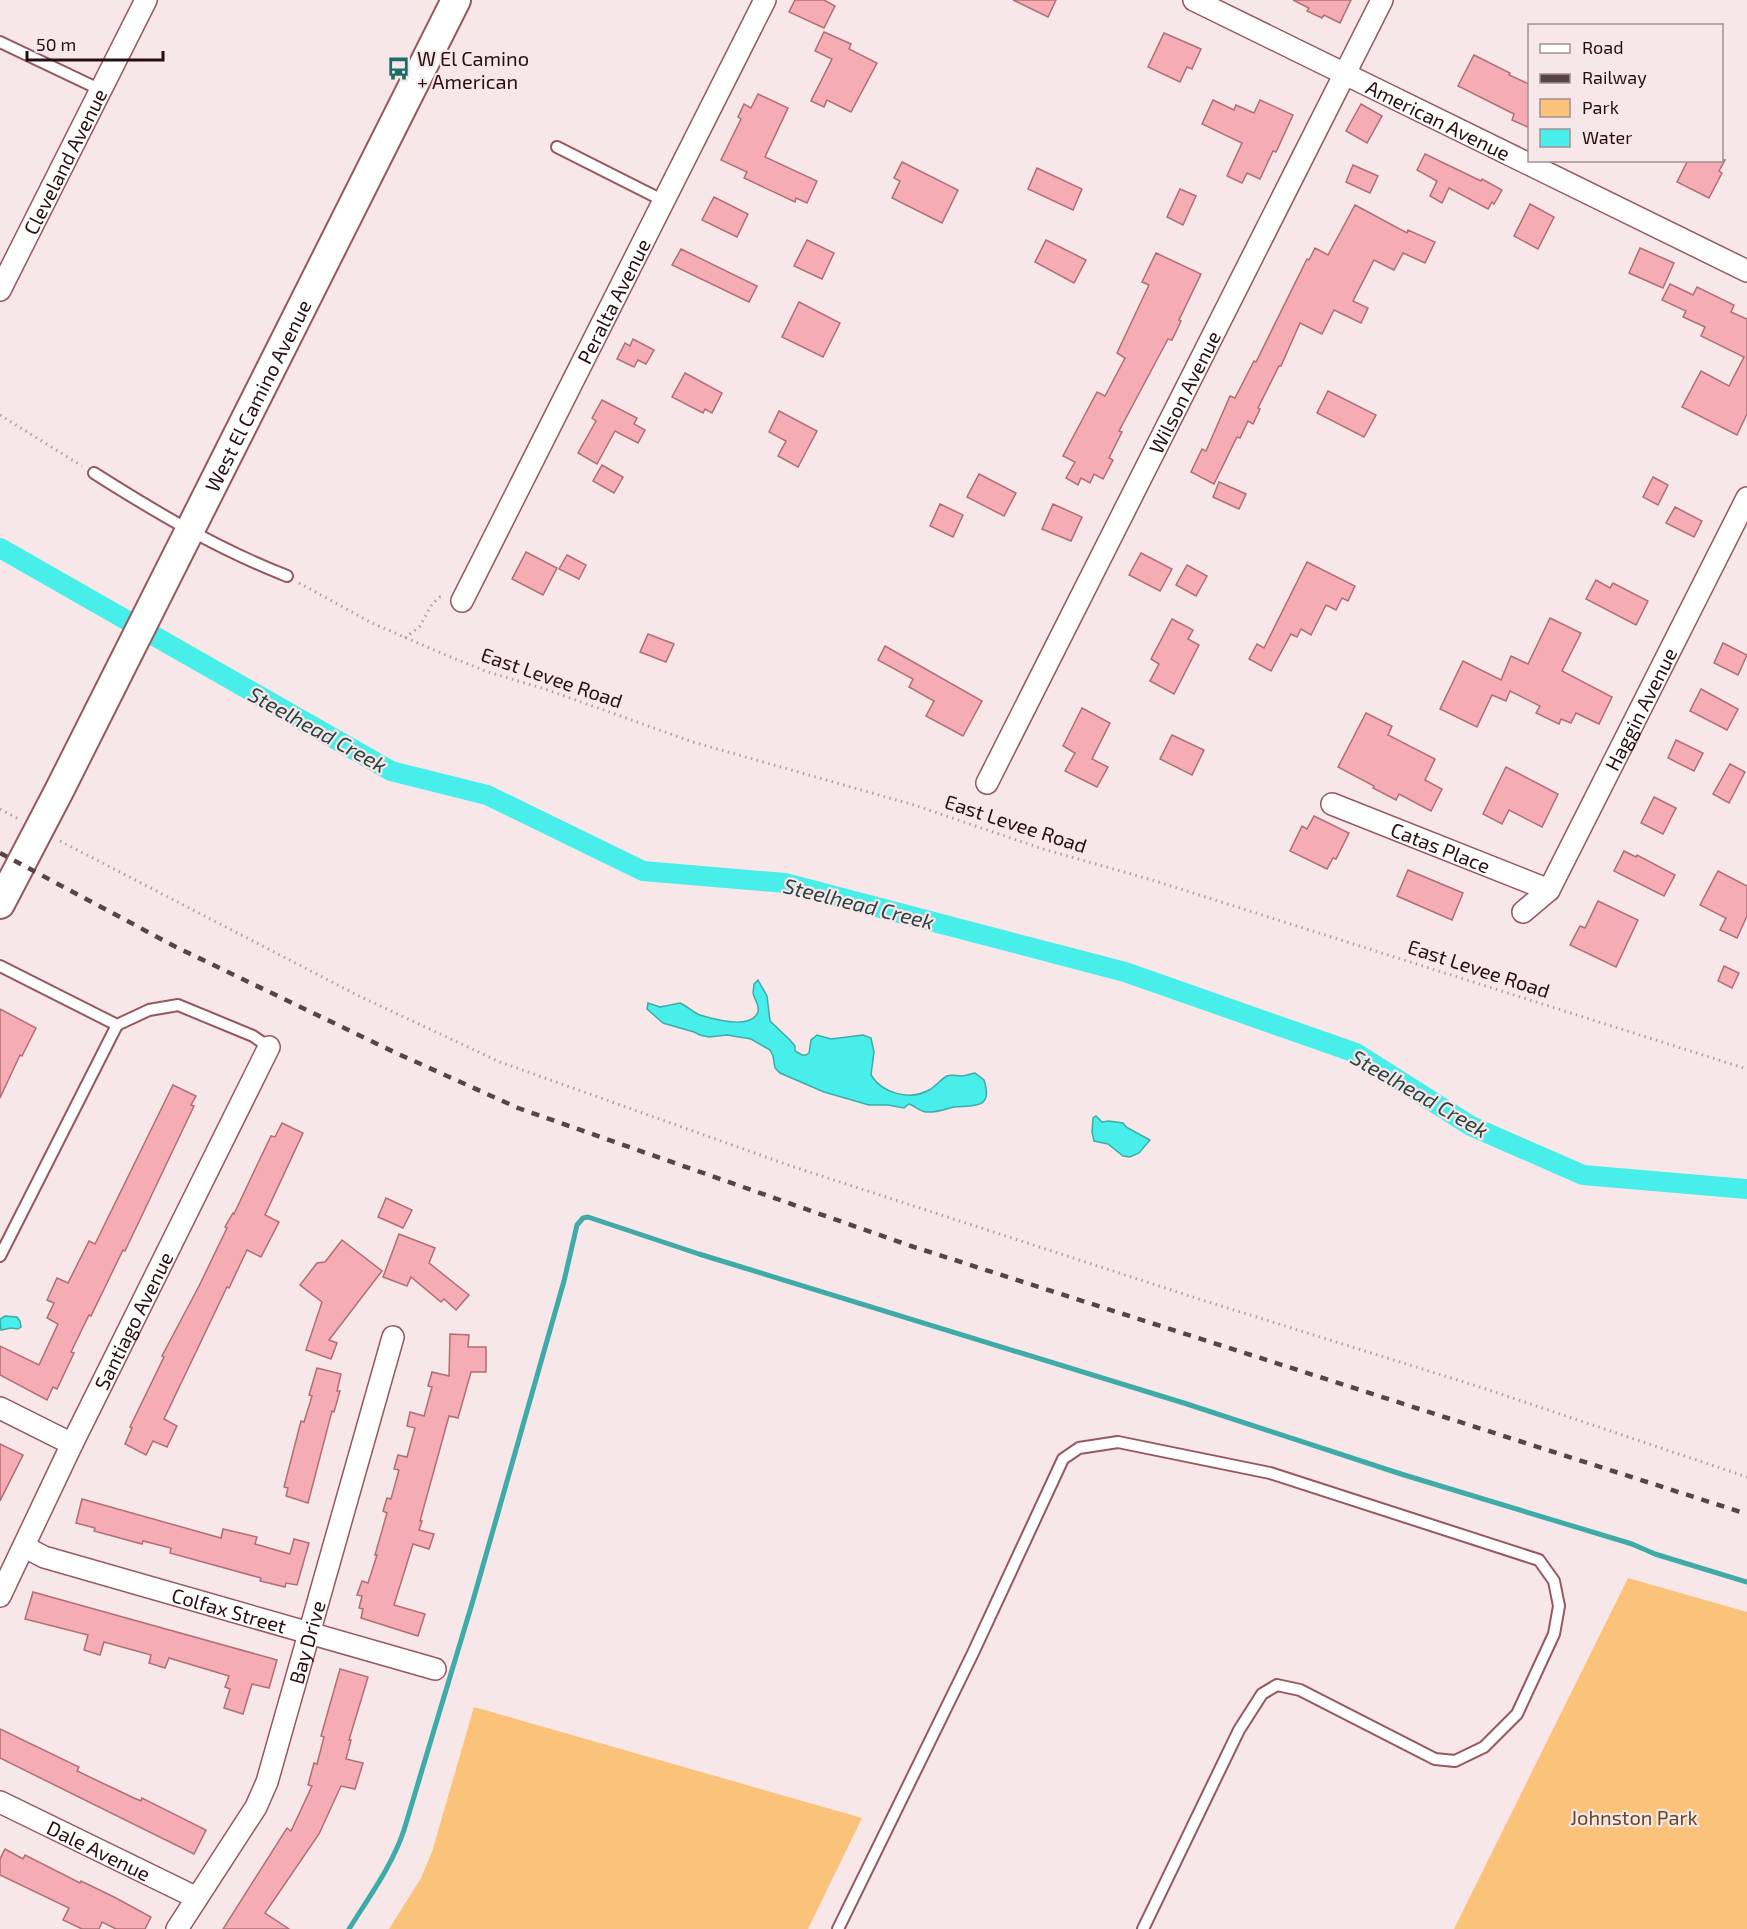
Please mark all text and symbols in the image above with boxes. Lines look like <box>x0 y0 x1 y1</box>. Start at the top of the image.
scale bar <box>27 24 164 62</box>
legend <box>1528 24 1723 162</box>
text: 50 m <box>36 33 76 55</box>
text: Road <box>1582 36 1623 58</box>
place label: W El Camino + American <box>417 46 529 93</box>
bus stop icon: W El Camino + American <box>386 56 412 82</box>
text: Railway <box>1582 66 1647 88</box>
street label: American Avenue <box>1362 74 1514 165</box>
street label: Cleveland Avenue <box>18 84 112 238</box>
text: Park <box>1582 96 1619 118</box>
text: Water <box>1582 126 1632 148</box>
street label: Peralta Avenue <box>572 234 655 368</box>
street label: West El Camino Avenue <box>199 296 316 495</box>
street label: Wilson Avenue <box>1143 327 1225 457</box>
street label: East Levee Road <box>478 642 626 712</box>
street label: Haggin Avenue <box>1600 644 1681 774</box>
water label: Steelhead Creek <box>245 681 391 777</box>
street label: East Levee Road <box>942 789 1090 857</box>
street label: Catas Place <box>1388 817 1494 878</box>
water label: Steelhead Creek <box>781 872 937 934</box>
street label: East Levee Road <box>1405 934 1553 1002</box>
water label: Steelhead Creek <box>1347 1044 1493 1142</box>
street label: Santiago Avenue <box>89 1248 178 1393</box>
street label: Colfax Street <box>169 1582 289 1638</box>
street label: Bay Drive <box>283 1598 330 1687</box>
park label: Johnston Park <box>1570 1805 1698 1829</box>
street label: Dale Avenue <box>43 1815 154 1886</box>

